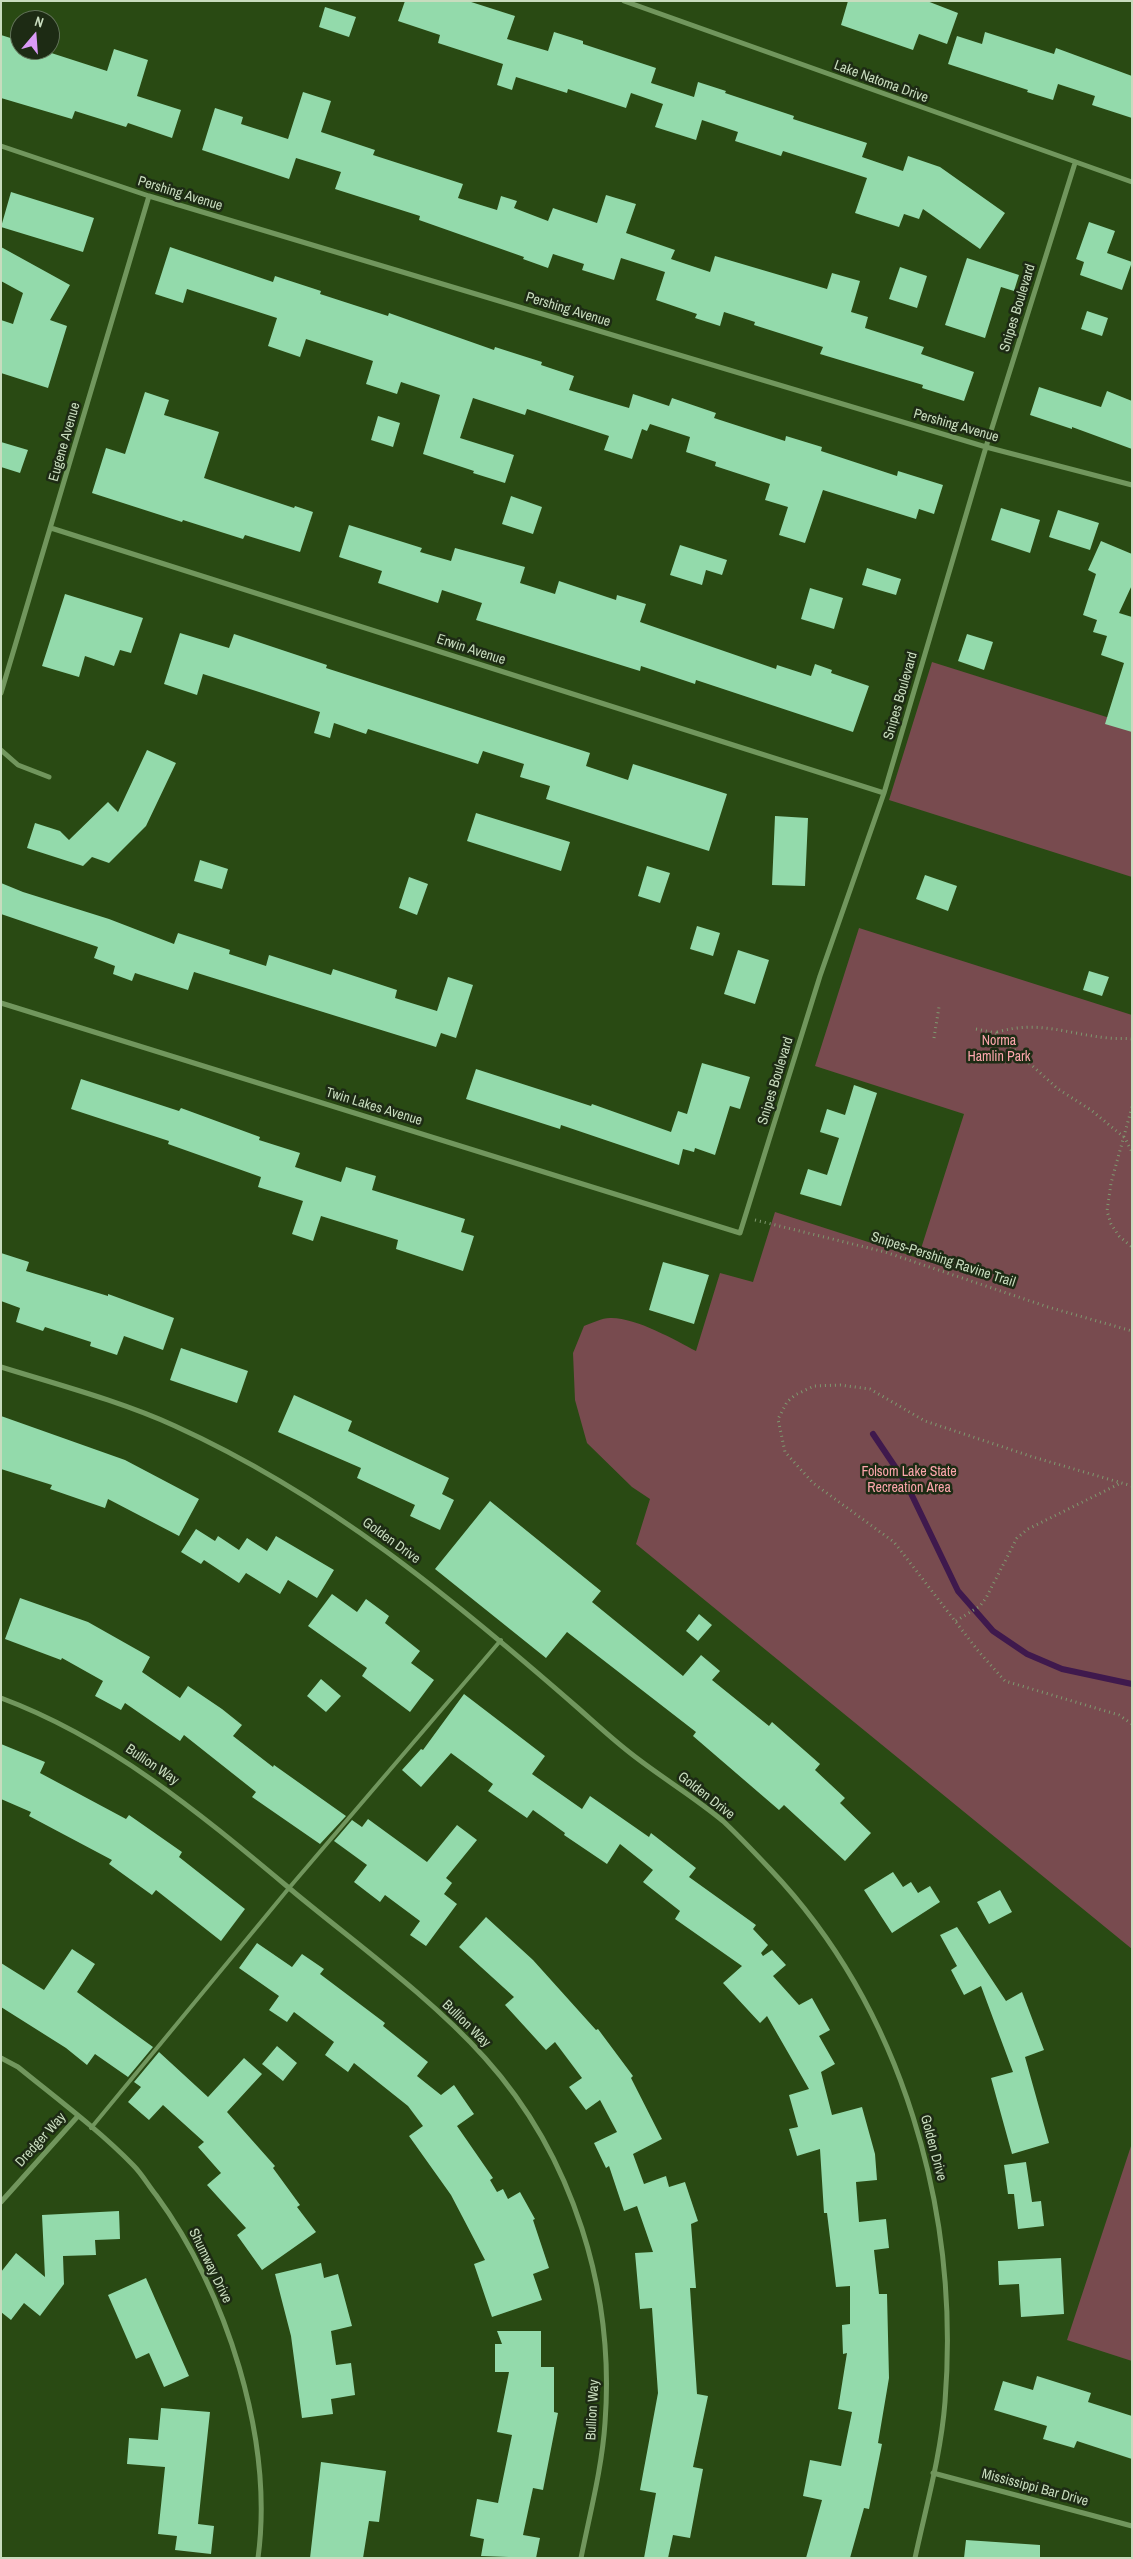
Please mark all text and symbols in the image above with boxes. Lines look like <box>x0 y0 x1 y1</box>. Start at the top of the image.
north arrow <box>10 10 60 60</box>
text: N <box>33 12 46 32</box>
street label: Lake Natoma Drive <box>832 57 930 107</box>
street label: Pershing Avenue <box>136 173 224 215</box>
street label: Snipes Boulevard <box>997 262 1039 354</box>
street label: Pershing Avenue <box>524 289 612 331</box>
street label: Eugene Avenue <box>46 401 84 483</box>
street label: Pershing Avenue <box>911 406 1001 446</box>
street label: Erwin Avenue <box>435 631 507 669</box>
street label: Snipes Boulevard <box>880 650 922 742</box>
park label: Norma Hamlin Park <box>967 1033 1031 1066</box>
street label: Snipes Boulevard <box>755 1035 797 1127</box>
street label: Twin Lakes Avenue <box>324 1084 424 1130</box>
street label: Snipes-Pershing Ravine Trail <box>869 1229 1017 1291</box>
park label: Folsom Lake State Recreation Area <box>861 1464 957 1496</box>
street label: Golden Drive <box>359 1514 423 1568</box>
street label: Bullion Way <box>122 1741 182 1789</box>
street label: Golden Drive <box>674 1769 738 1823</box>
street label: Bullion Way <box>438 1997 494 2051</box>
street label: Dredger Way <box>12 2109 70 2171</box>
street label: Golden Drive <box>916 2113 950 2183</box>
street label: Shumway Drive <box>185 2226 235 2306</box>
street label: Bullion Way <box>583 2379 603 2441</box>
street label: Mississippi Bar Drive <box>980 2466 1090 2510</box>

